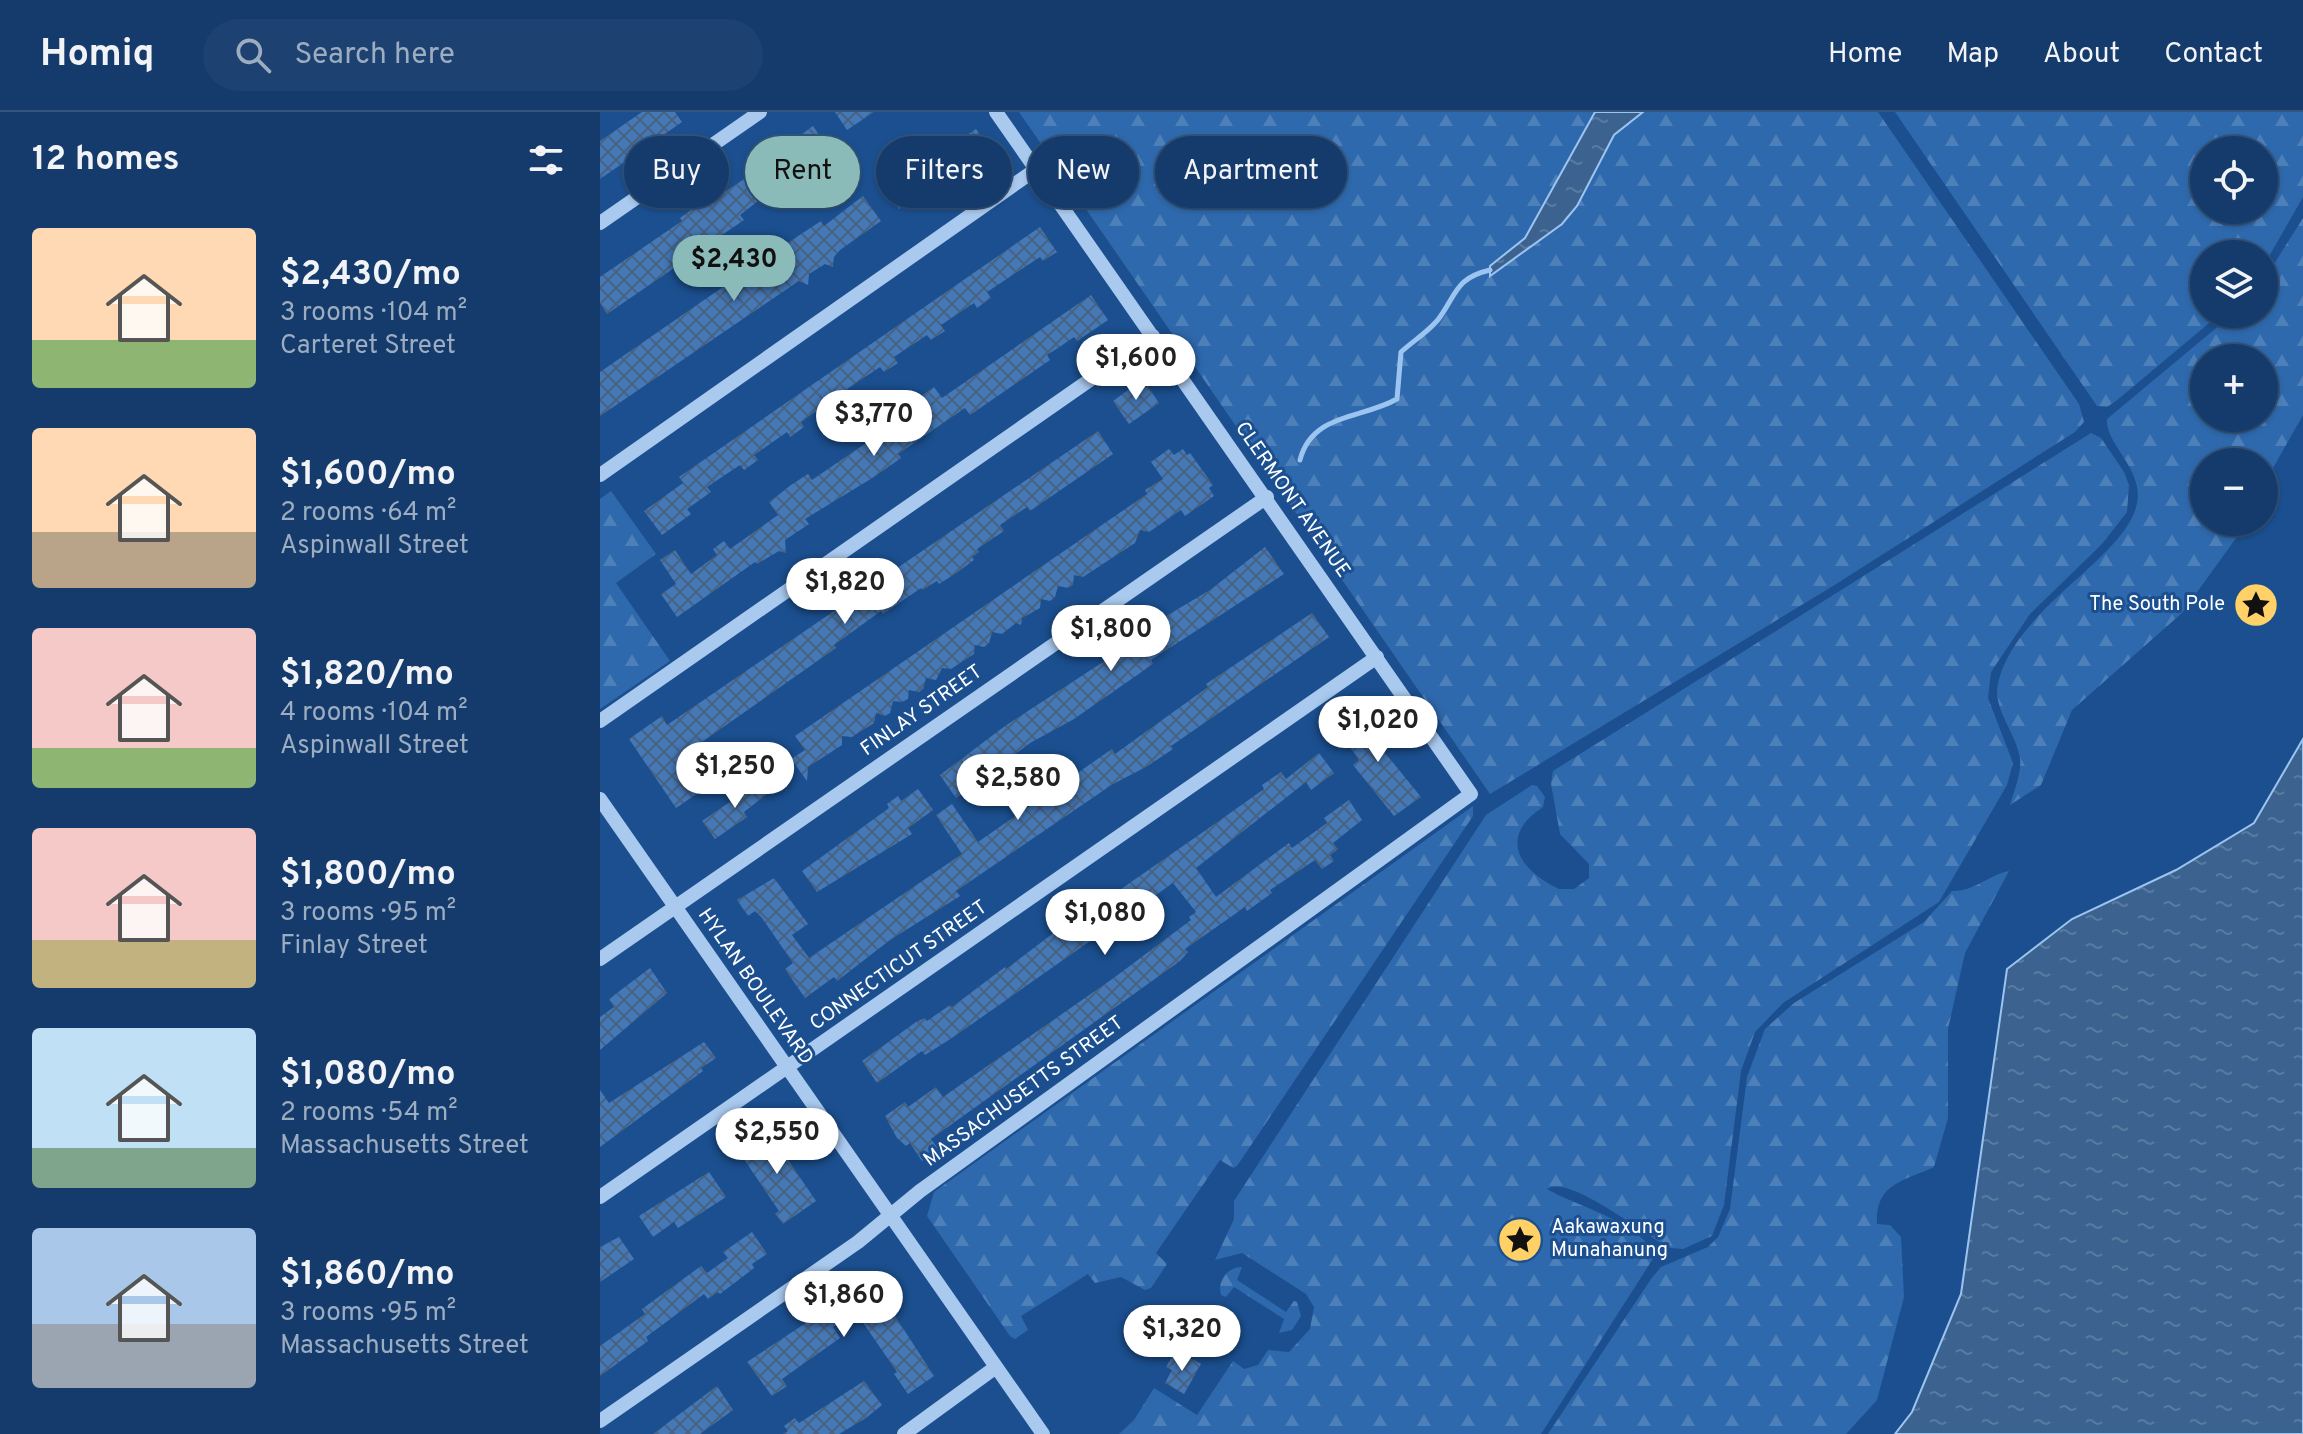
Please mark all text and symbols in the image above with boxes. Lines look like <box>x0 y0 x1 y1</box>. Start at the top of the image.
search box <box>203 19 763 91</box>
text: Homiq <box>40 31 155 80</box>
icon: search <box>231 33 275 77</box>
text: Search here <box>295 37 455 74</box>
text: Home <box>1828 37 1902 73</box>
text: Map <box>1946 37 1999 73</box>
text: About <box>2043 37 2120 73</box>
text: Contact <box>2164 37 2263 73</box>
chip: Buy <box>624 136 729 208</box>
chip: Rent <box>745 136 860 208</box>
chip: Filters <box>876 136 1012 208</box>
chip: New <box>1028 136 1139 208</box>
chip: Apartment <box>1155 136 1347 208</box>
map controls <box>2190 136 2278 536</box>
button: locate <box>2190 136 2278 224</box>
icon: filters <box>524 138 568 182</box>
text: 12 homes <box>32 139 179 182</box>
pin: $2,430 <box>669 235 799 303</box>
button: layers <box>2190 240 2278 328</box>
text: $2,430 <box>690 244 778 277</box>
text: $2,430/mo <box>280 254 461 297</box>
icon: home <box>96 260 192 356</box>
text: 3 rooms · 104 m² <box>280 297 467 330</box>
text: Carteret Street <box>280 330 456 363</box>
pin: $1,600 <box>1071 334 1201 402</box>
text: $1,600 <box>1094 343 1178 376</box>
button: + <box>2190 344 2278 432</box>
pin: $3,770 <box>809 390 939 458</box>
text: $3,770 <box>834 399 914 432</box>
street label: CLERMONT AVENUE <box>1228 417 1356 583</box>
button: − <box>2190 448 2278 536</box>
text: $1,600/mo <box>280 454 456 497</box>
icon: home <box>96 460 192 556</box>
text: 2 rooms · 64 m² <box>280 497 456 530</box>
text: Aspinwall Street <box>280 530 469 563</box>
pin: $1,820 <box>780 558 910 626</box>
text: $1,820 <box>804 567 886 600</box>
place icon: The South Pole <box>2232 581 2280 629</box>
place label: The South Pole <box>2089 592 2225 618</box>
pin: $1,800 <box>1046 605 1176 673</box>
text: $1,800 <box>1069 614 1153 647</box>
text: $1,820/mo <box>280 654 454 697</box>
street label: FINLAY STREET <box>856 659 988 763</box>
icon: home <box>96 660 192 756</box>
pin: $1,020 <box>1313 696 1443 764</box>
text: 4 rooms · 104 m² <box>280 697 468 730</box>
text: $1,020 <box>1337 705 1419 738</box>
text: Aspinwall Street <box>280 730 469 763</box>
pin: $1,250 <box>670 742 800 810</box>
text: $1,250 <box>694 751 776 784</box>
pin: $2,580 <box>953 754 1083 822</box>
text: $2,580 <box>975 763 1062 796</box>
text: $1,800/mo <box>280 854 456 897</box>
icon: home <box>96 860 192 956</box>
pin: $1,080 <box>1040 889 1170 957</box>
street label: CONNECTICUT STREET <box>805 895 993 1037</box>
text: 3 rooms · 95 m² <box>280 897 456 930</box>
text: $1,080 <box>1064 898 1146 931</box>
street label: HYLAN BOULEVARD <box>691 904 819 1070</box>
text: Finlay Street <box>280 930 428 963</box>
street label: MASSACHUSETTS STREET <box>919 1011 1129 1173</box>
text: $1,080/mo <box>280 1054 456 1097</box>
icon: home <box>96 1060 192 1156</box>
text: 2 rooms · 54 m² <box>280 1097 458 1130</box>
pin: $2,550 <box>712 1108 842 1176</box>
text: $2,550 <box>734 1117 820 1150</box>
text: Massachusetts Street <box>280 1130 529 1163</box>
place label: Aakawaxung Munahanung <box>1551 1215 1668 1264</box>
place icon: Aakawaxung Munahanung <box>1496 1216 1544 1264</box>
text: $1,860/mo <box>280 1254 455 1297</box>
icon: home <box>96 1260 192 1356</box>
pin: $1,860 <box>779 1271 909 1339</box>
text: $1,860 <box>803 1280 885 1313</box>
text: 3 rooms · 95 m² <box>280 1297 456 1330</box>
pin: $1,320 <box>1117 1305 1247 1373</box>
text: $1,320 <box>1142 1314 1222 1347</box>
text: Massachusetts Street <box>280 1330 529 1363</box>

